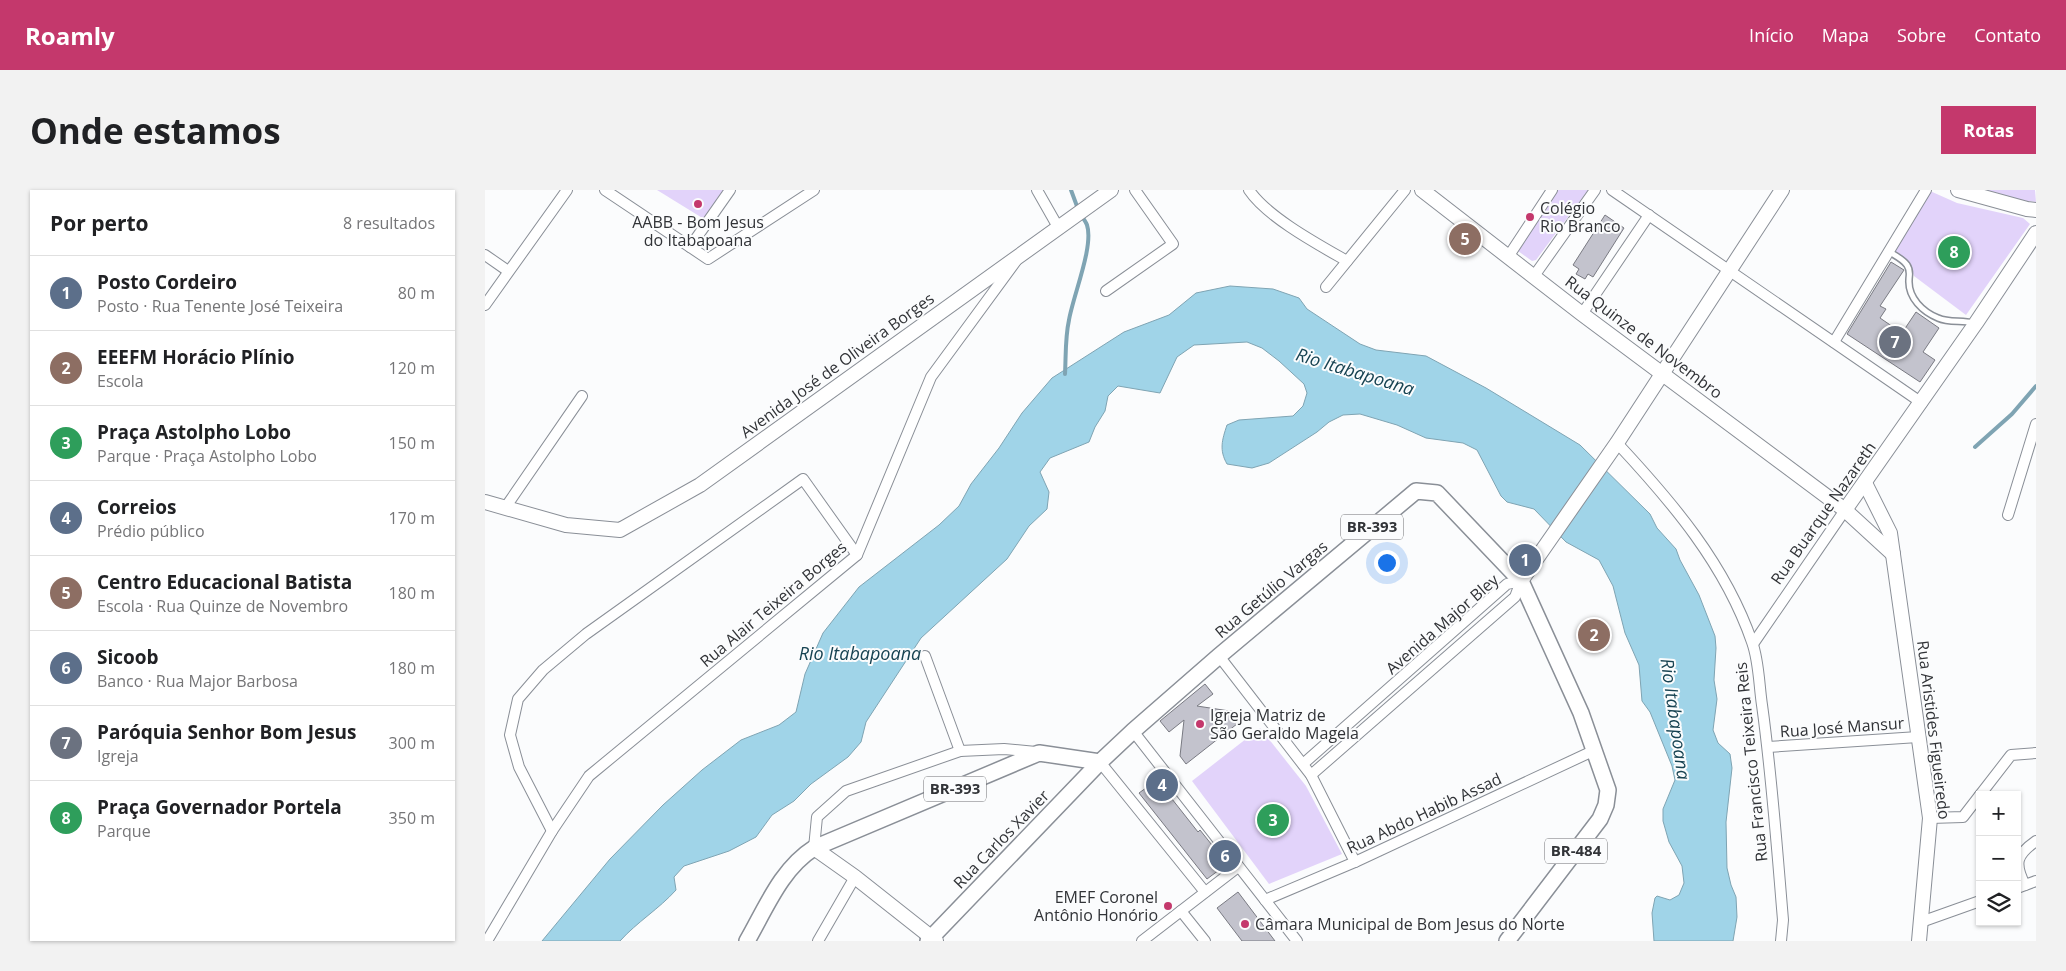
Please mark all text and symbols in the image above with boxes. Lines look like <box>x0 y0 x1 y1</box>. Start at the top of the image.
text: Roamly <box>25 19 115 52</box>
text: Início <box>1749 23 1794 47</box>
text: Mapa <box>1822 23 1869 47</box>
text: Sobre <box>1897 23 1946 47</box>
text: Contato <box>1974 23 2041 47</box>
button: Rotas <box>1941 106 2036 154</box>
text: Onde estamos <box>30 107 281 154</box>
place label: Colégio Rio Branco <box>1540 197 1621 237</box>
marker: AABB - Bom Jesus do Itabapoana <box>692 198 704 210</box>
text: Por perto <box>50 209 149 237</box>
place label: AABB - Bom Jesus do Itabapoana <box>632 211 764 251</box>
marker: Colégio Rio Branco <box>1524 211 1536 223</box>
text: 8 resultados <box>343 212 435 234</box>
pin: 5 <box>1449 220 1481 258</box>
pin: 8 <box>1938 233 1970 271</box>
text: Posto Cordeiro <box>97 269 237 295</box>
street label: Rua Quinze de Novembro <box>1561 270 1727 404</box>
text: 1 <box>61 282 71 304</box>
text: 80 m <box>398 282 435 304</box>
street label: Avenida José de Oliveira Borges <box>736 287 938 443</box>
text: Posto · Rua Tenente José Teixeira <box>97 295 343 317</box>
pin: 7 <box>1879 323 1911 361</box>
water label: Rio Itabapoana <box>1293 342 1417 400</box>
text: EEEFM Horácio Plínio <box>97 344 294 370</box>
text: 2 <box>61 357 71 379</box>
text: 120 m <box>389 357 435 379</box>
text: Escola <box>97 370 144 392</box>
text: Praça Astolpho Lobo <box>97 419 291 445</box>
text: 3 <box>61 432 71 454</box>
text: 150 m <box>389 432 435 454</box>
street label: Rua Buarque Nazareth <box>1765 437 1881 589</box>
text: Parque · Praça Astolpho Lobo <box>97 445 317 467</box>
text: Correios <box>97 494 176 520</box>
text: 4 <box>61 507 71 529</box>
text: 170 m <box>389 507 435 529</box>
road number: BR-393 <box>1341 514 1403 540</box>
text: Prédio público <box>97 520 205 542</box>
street label: Rua Getúlio Vargas <box>1210 535 1332 643</box>
street label: Rua Alair Teixeira Borges <box>695 536 851 672</box>
pin: 1 <box>1509 541 1541 579</box>
your location <box>1374 550 1400 576</box>
street label: Avenida Major Bley <box>1381 568 1504 679</box>
text: Centro Educacional Batista <box>97 569 352 595</box>
text: 5 <box>61 582 71 604</box>
text: 180 m <box>389 582 435 604</box>
text: Escola · Rua Quinze de Novembro <box>97 595 348 617</box>
pin: 2 <box>1578 616 1610 654</box>
street label: Rua Aristides Figueiredo <box>1912 639 1956 821</box>
water label: Rio Itabapoana <box>799 641 921 665</box>
text: Sicoob <box>97 644 159 670</box>
text: 6 <box>61 657 71 679</box>
text: 180 m <box>389 657 435 679</box>
water label: Rio Itabapoana <box>1656 657 1696 781</box>
street label: Rua Francisco Teixeira Reis <box>1730 661 1772 863</box>
text: Banco · Rua Major Barbosa <box>97 670 298 692</box>
place label: Igreja Matriz de São Geraldo Magela <box>1210 704 1359 744</box>
street label: Rua José Mansur <box>1779 712 1905 742</box>
marker: Igreja Matriz de São Geraldo Magela <box>1194 718 1206 730</box>
text: Paróquia Senhor Bom Jesus <box>97 719 357 745</box>
text: 7 <box>61 732 71 754</box>
text: 300 m <box>389 732 435 754</box>
text: Igreja <box>97 745 139 767</box>
pin: 4 <box>1146 766 1178 804</box>
street label: Rua Abdo Habib Assad <box>1343 767 1505 859</box>
road number: BR-393 <box>924 776 986 802</box>
street label: Rua Carlos Xavier <box>948 784 1054 893</box>
map controls <box>1976 791 2021 926</box>
button: + <box>1976 791 2021 836</box>
text: Praça Governador Portela <box>97 794 342 820</box>
pin: 3 <box>1257 801 1289 839</box>
text: 8 <box>61 807 71 829</box>
text: 350 m <box>389 807 435 829</box>
text: Parque <box>97 820 151 842</box>
button: − <box>1976 836 2021 881</box>
pin: 6 <box>1209 837 1241 875</box>
road number: BR-484 <box>1545 838 1607 864</box>
button: layers <box>1976 881 2021 926</box>
place label: EMEF Coronel Antônio Honório <box>1034 886 1158 926</box>
marker: EMEF Coronel Antônio Honório <box>1162 900 1174 912</box>
place label: Câmara Municipal de Bom Jesus do Norte <box>1255 913 1565 935</box>
marker: Câmara Municipal de Bom Jesus do Norte <box>1239 918 1251 930</box>

